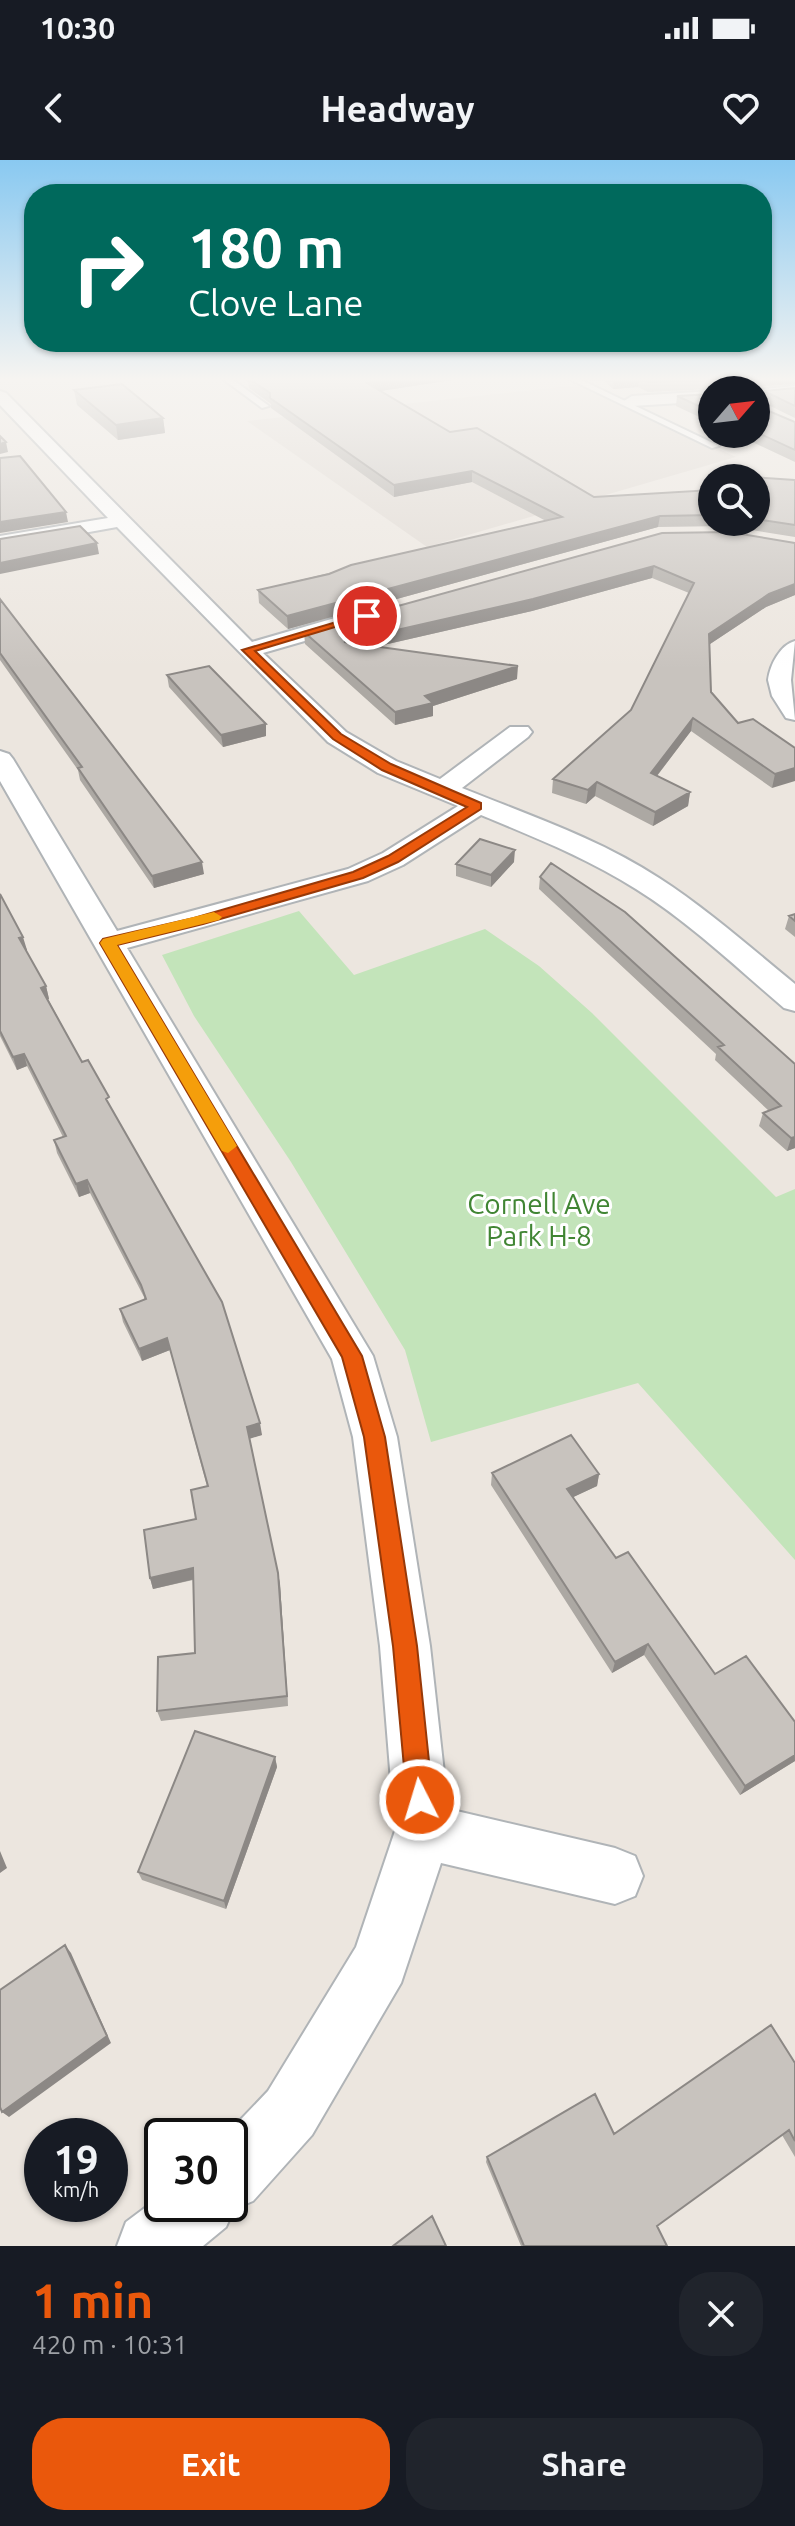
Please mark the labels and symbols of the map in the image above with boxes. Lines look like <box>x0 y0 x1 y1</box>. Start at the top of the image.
north arrow <box>698 376 770 448</box>
pin <box>333 582 401 650</box>
park label: Cornell Ave Park H-8 <box>467 1188 611 1251</box>
position arrow <box>378 1758 462 1842</box>
speed limit sign: 30 <box>144 2118 248 2222</box>

